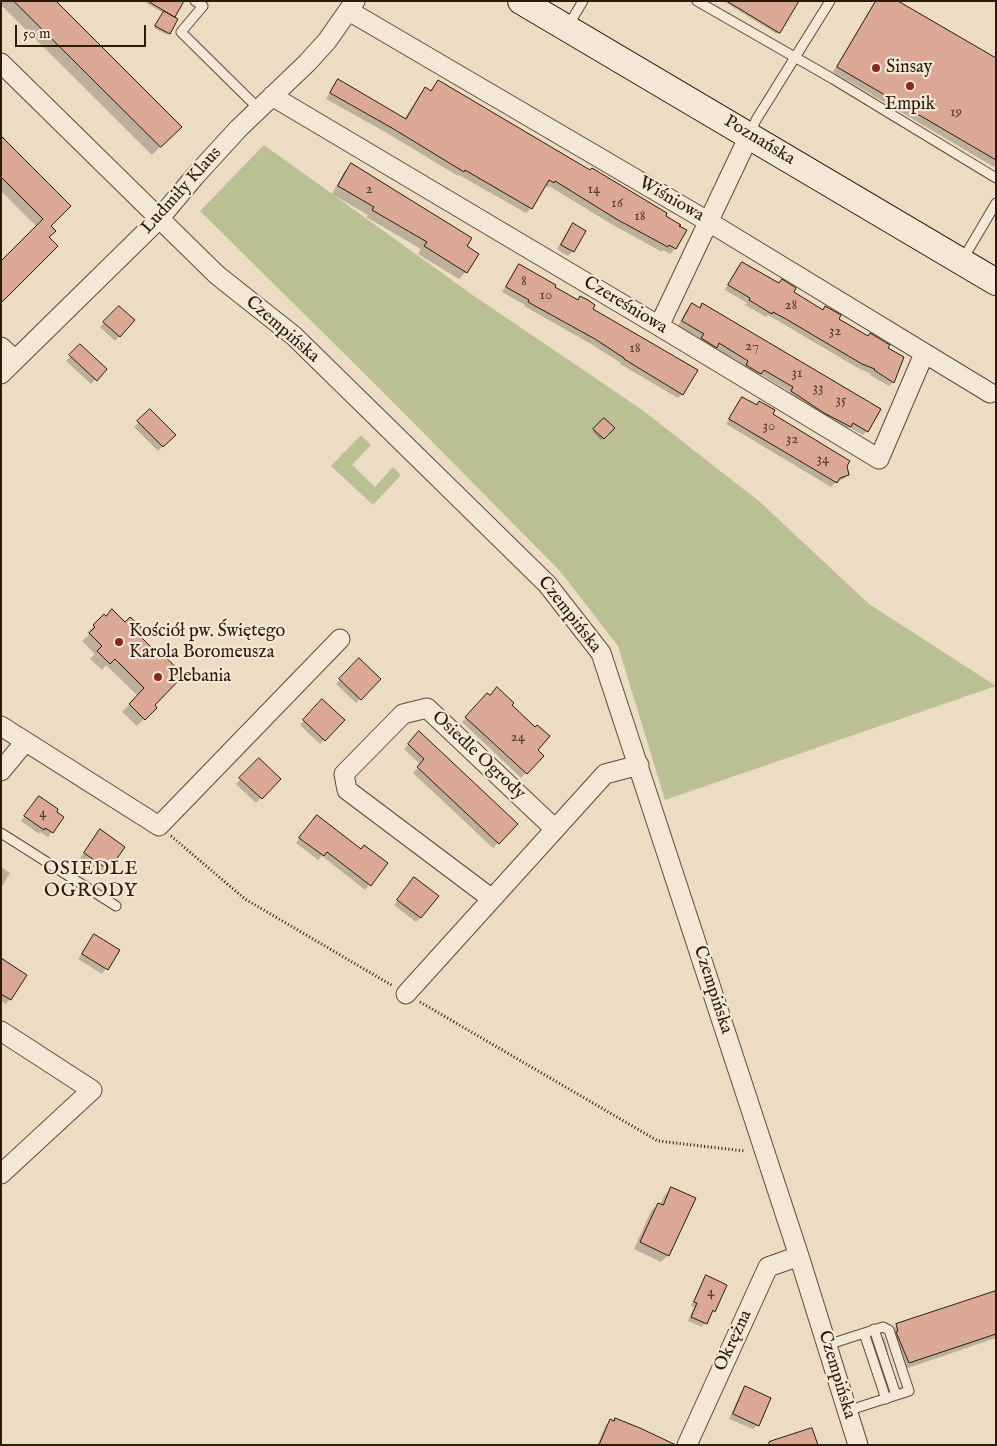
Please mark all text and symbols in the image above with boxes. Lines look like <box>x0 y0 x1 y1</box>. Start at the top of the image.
scale bar <box>18 15 149 47</box>
text: 50 m <box>23 24 51 43</box>
place label: Sinsay <box>886 57 932 79</box>
marker: Sinsay <box>870 62 882 74</box>
marker: Empik <box>904 80 916 92</box>
place label: Empik <box>885 94 935 116</box>
house number: 19 <box>950 104 962 122</box>
street label: Poznańska <box>720 111 798 171</box>
street label: Ludmiły Klaus <box>137 143 227 239</box>
street label: Wiśniowa <box>635 173 707 227</box>
house number: 2 <box>365 181 373 199</box>
house number: 14 <box>588 181 600 199</box>
house number: 16 <box>611 195 623 213</box>
house number: 18 <box>634 208 646 226</box>
house number: 8 <box>521 273 527 291</box>
street label: Czereśniowa <box>579 273 671 339</box>
house number: 10 <box>540 287 552 305</box>
street label: Czempińska <box>241 292 323 368</box>
house number: 28 <box>785 297 797 315</box>
house number: 32 <box>829 323 841 341</box>
house number: 27 <box>745 338 759 356</box>
house number: 18 <box>629 340 641 358</box>
house number: 31 <box>791 365 803 383</box>
house number: 33 <box>812 380 824 398</box>
house number: 35 <box>835 392 847 410</box>
house number: 30 <box>763 418 775 436</box>
house number: 32 <box>786 431 798 449</box>
house number: 34 <box>817 451 829 469</box>
street label: Czempińska <box>532 572 606 658</box>
place label: Kościół pw. Świętego Karola Boromeusza <box>129 621 285 664</box>
marker: Kościół pw. Świętego Karola Boromeusza <box>113 636 125 648</box>
place label: Plebania <box>168 666 231 688</box>
marker: Plebania <box>152 671 164 683</box>
street label: Osiedle Ogrody <box>427 707 529 805</box>
house number: 24 <box>511 729 525 747</box>
house number: 4 <box>39 805 47 823</box>
district label: OSIEDLE OGRODY <box>42 859 140 903</box>
street label: Czempińska <box>688 943 736 1037</box>
house number: 4 <box>707 1284 715 1302</box>
street label: Okrężna <box>710 1307 758 1375</box>
street label: Czempińska <box>812 1328 860 1422</box>

